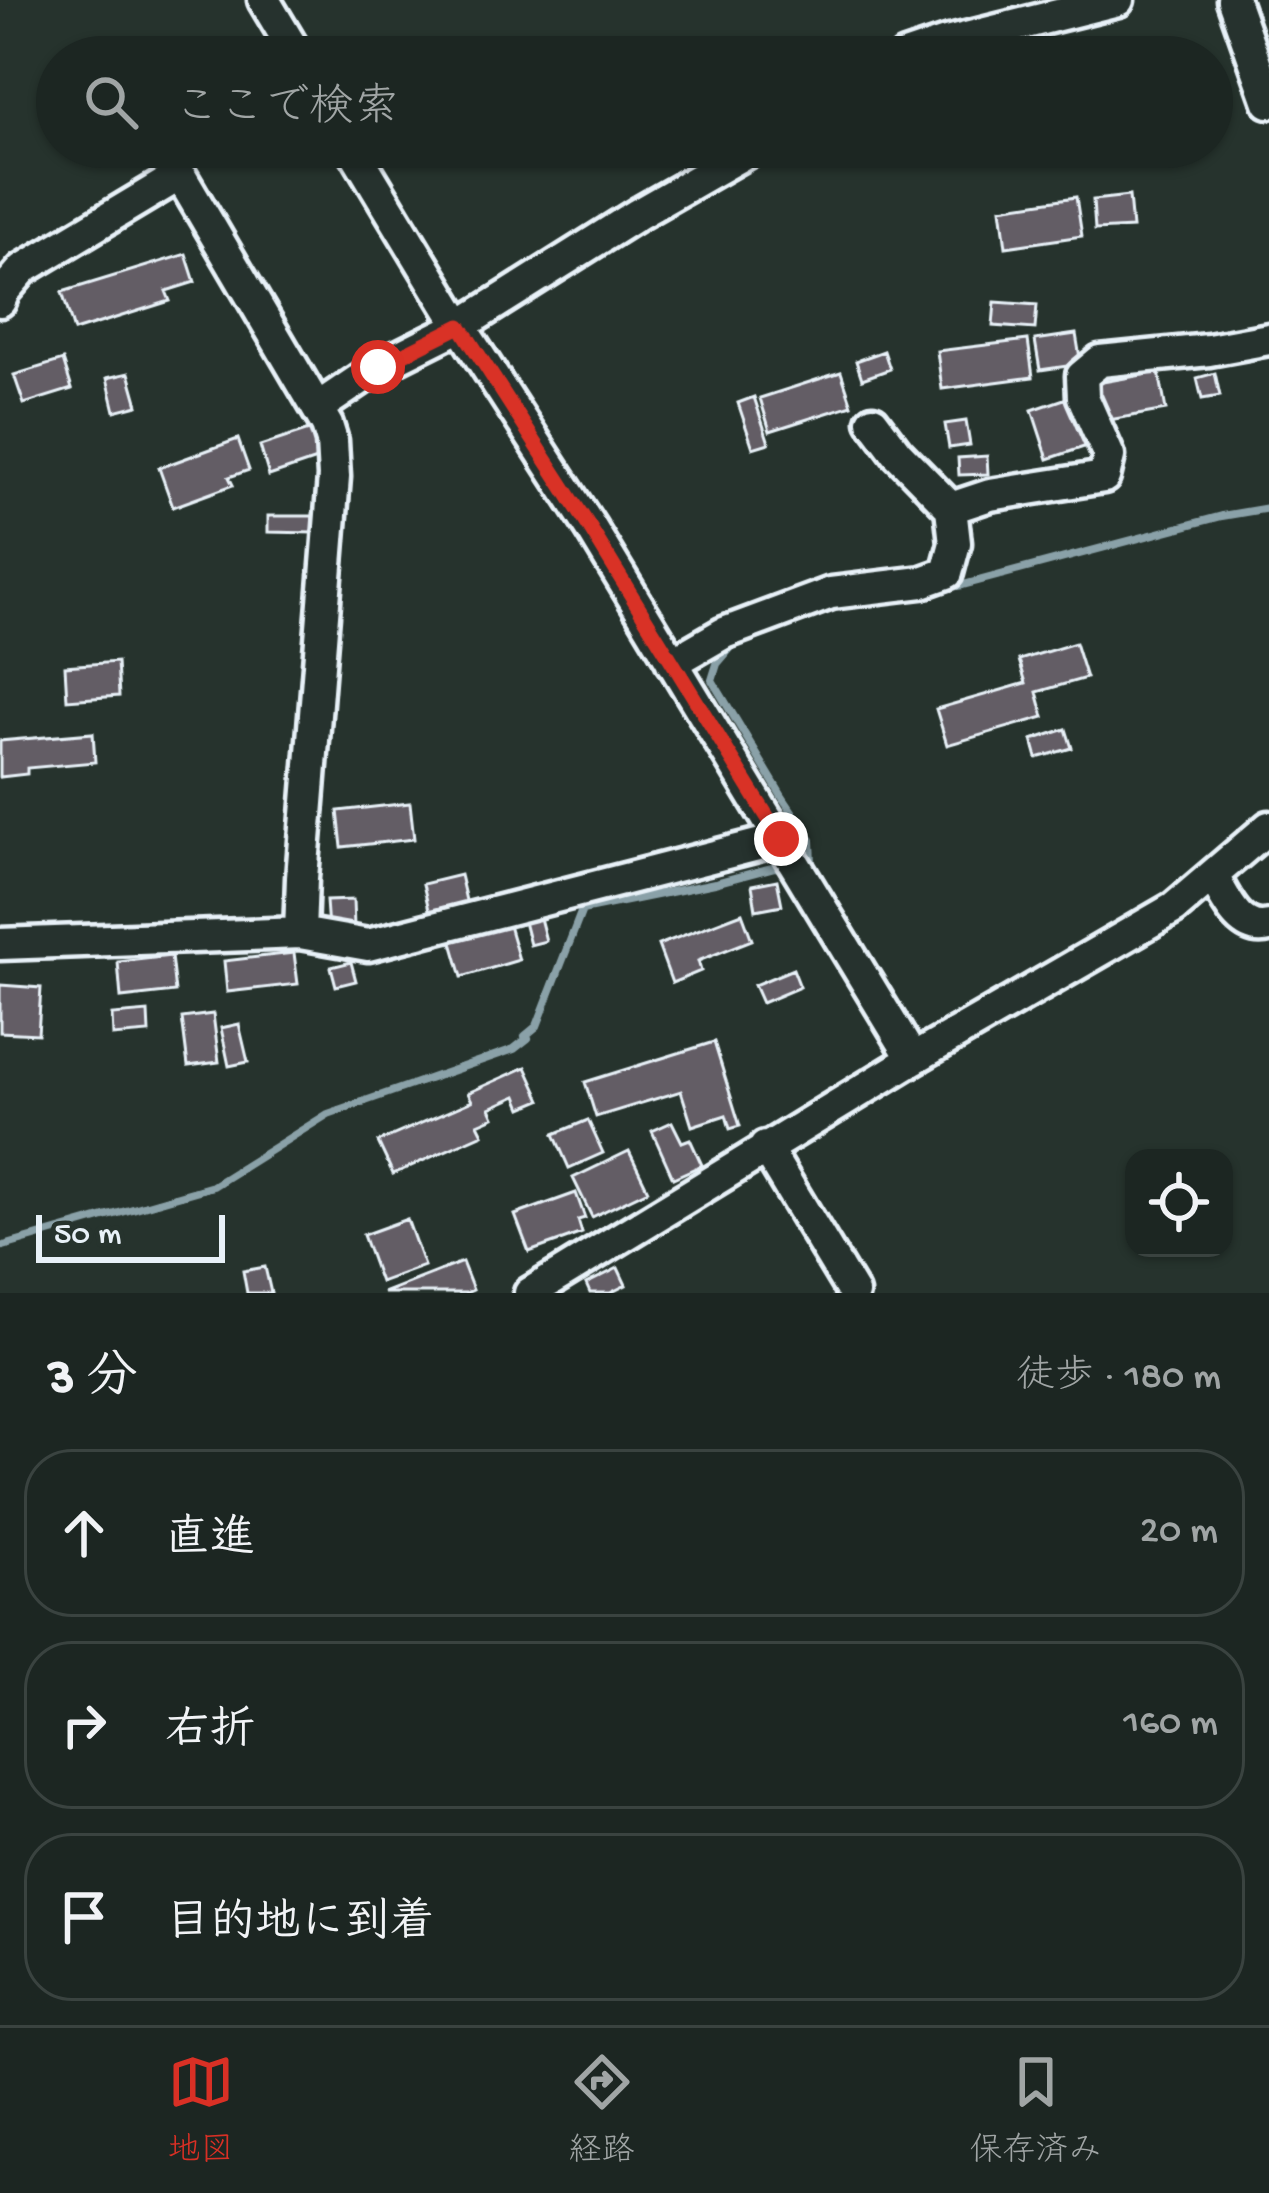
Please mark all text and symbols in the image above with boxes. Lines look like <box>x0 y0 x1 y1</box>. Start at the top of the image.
search box <box>36 36 1233 168</box>
icon: search <box>78 69 144 135</box>
text: ここで検索 <box>174 84 399 137</box>
route start <box>351 340 405 394</box>
route end <box>754 812 808 866</box>
map controls <box>1125 1149 1233 1257</box>
button: locate <box>1125 1149 1233 1257</box>
scale bar <box>36 1209 225 1262</box>
text: 50 m <box>54 1217 121 1255</box>
text: 3 分 <box>48 1351 138 1411</box>
text: 徒歩 · 180 m <box>1016 1356 1221 1402</box>
icon: ahead <box>51 1500 117 1566</box>
text: 20 m <box>1140 1510 1218 1556</box>
text: 直進 <box>165 1515 255 1568</box>
icon: right <box>51 1692 117 1758</box>
text: 160 m <box>1123 1702 1218 1748</box>
text: 右折 <box>165 1707 255 1760</box>
icon: arrive <box>51 1884 117 1950</box>
text: 目的地に到着 <box>165 1899 435 1952</box>
tab: 地図 <box>168 2049 234 2172</box>
tab: 経路 <box>569 2049 635 2172</box>
tab: 保存済み <box>970 2049 1102 2172</box>

